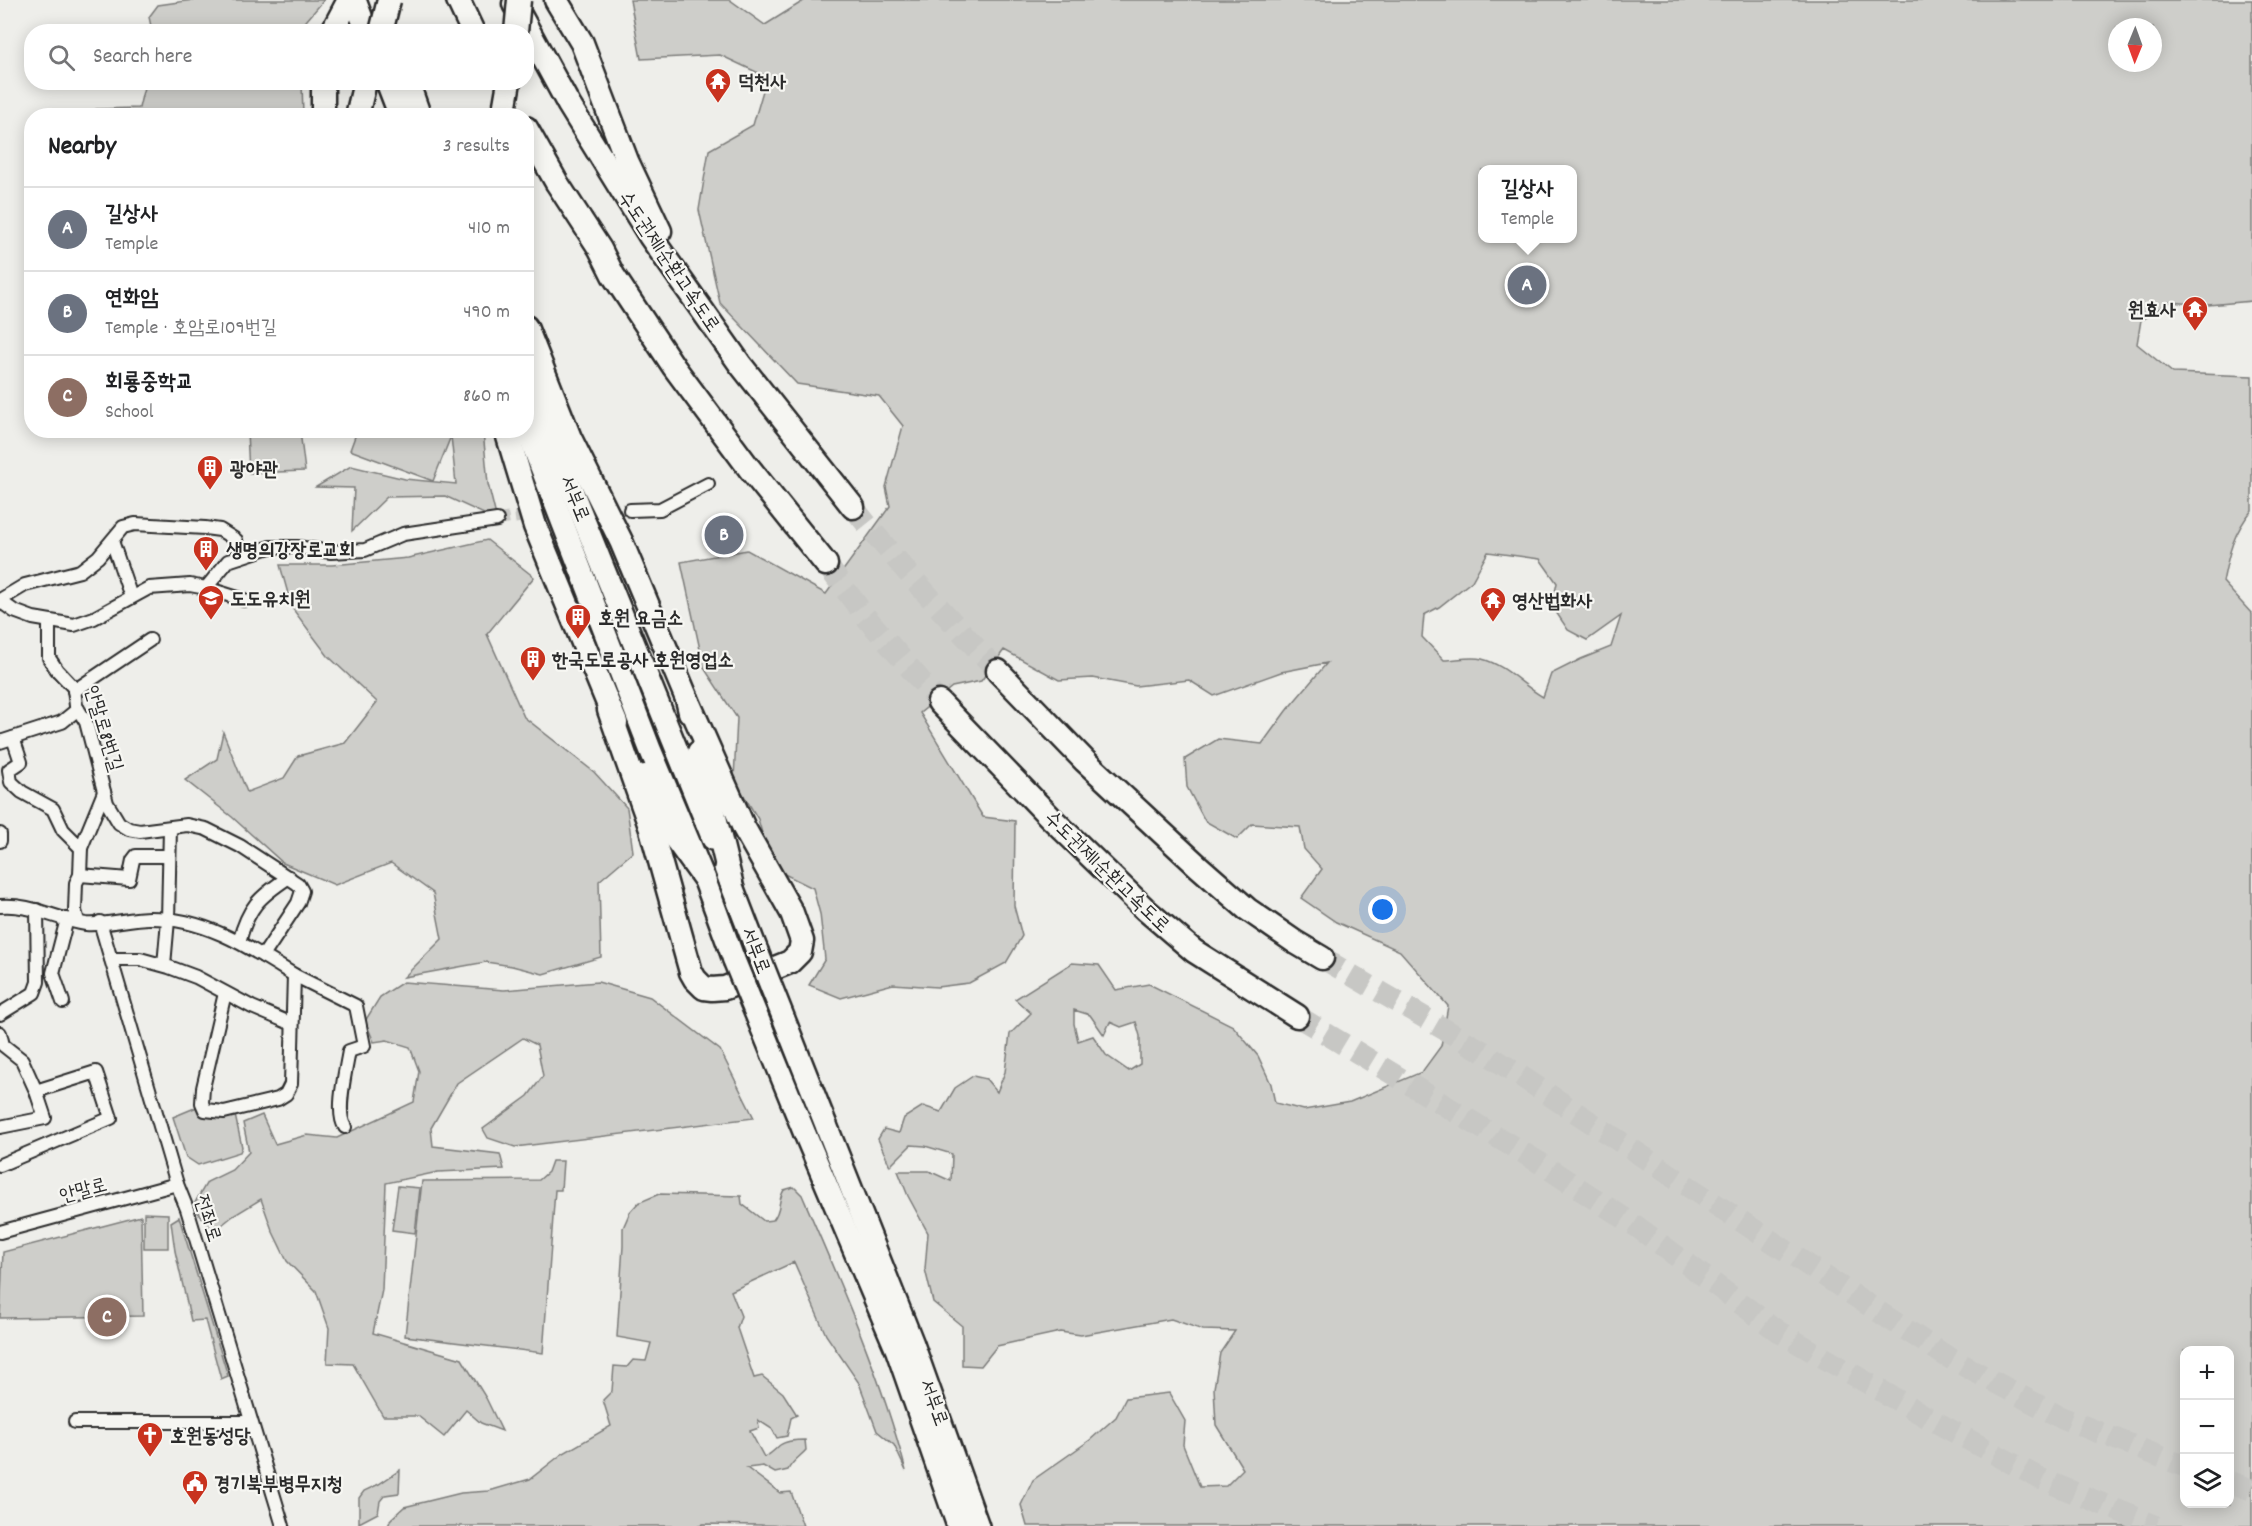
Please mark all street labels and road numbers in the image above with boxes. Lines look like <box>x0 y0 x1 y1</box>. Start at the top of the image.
street label: 수도권제1순환고속도로 <box>610 186 725 339</box>
street label: 서부로 <box>551 471 595 527</box>
street label: 안말로8번길 <box>76 682 128 775</box>
street label: 수도권제1순환고속도로 <box>1037 806 1175 941</box>
street label: 서부로 <box>732 924 776 979</box>
street label: 안말로 <box>57 1172 111 1212</box>
street label: 전좌로 <box>185 1192 227 1246</box>
street label: 서부로 <box>911 1376 954 1430</box>

